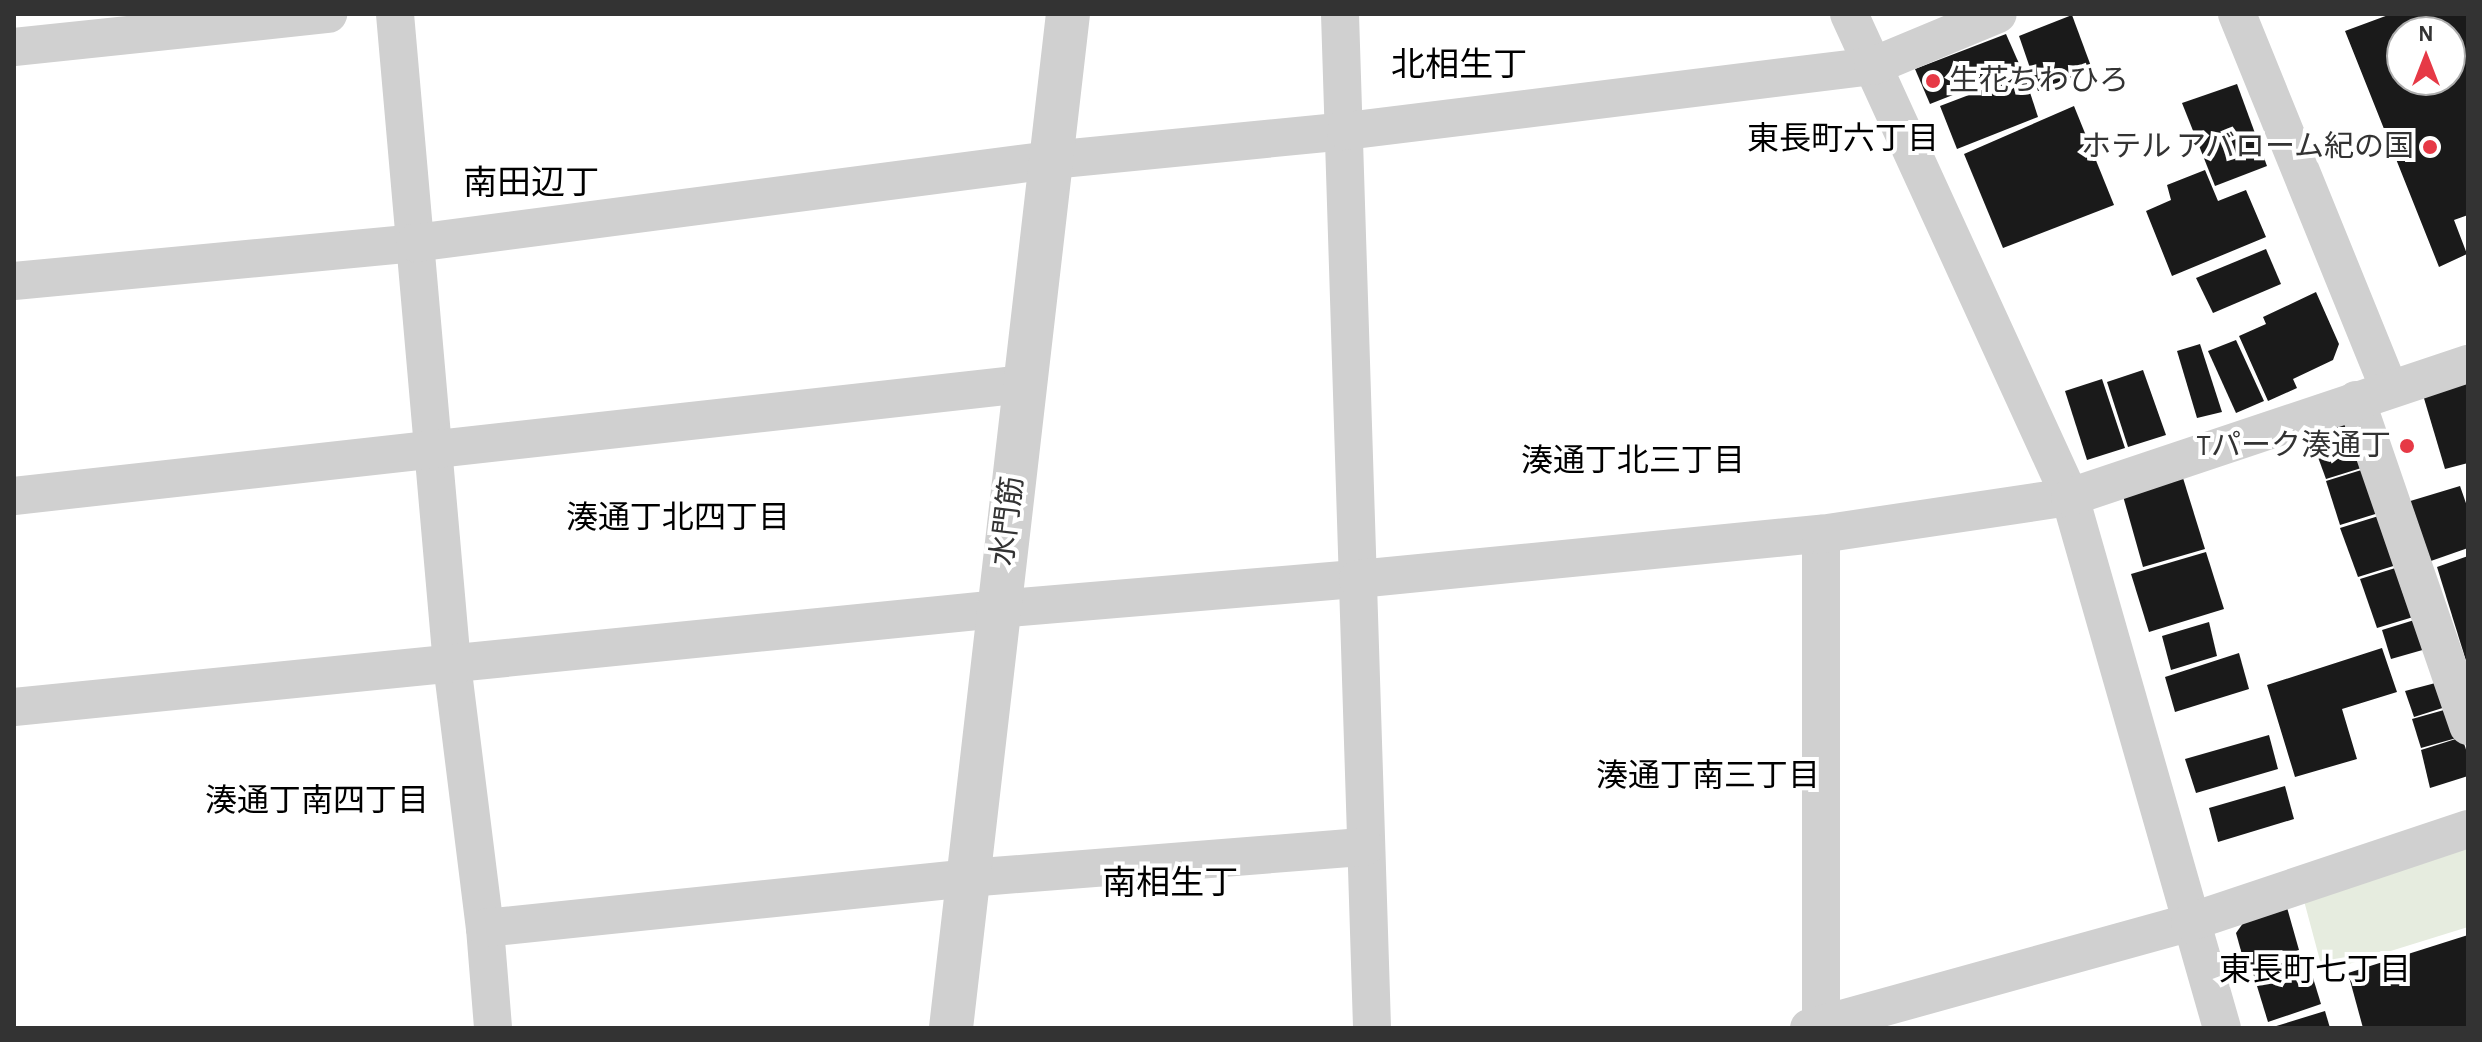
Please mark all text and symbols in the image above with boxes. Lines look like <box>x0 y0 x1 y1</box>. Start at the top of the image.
north arrow <box>2386 16 2466 96</box>
text: N <box>2418 23 2434 45</box>
district label: 北相生丁 <box>1391 47 1527 87</box>
place label: 生花ちわひろ <box>1949 63 2129 99</box>
marker: 生花ちわひろ <box>1924 72 1942 90</box>
district label: 東長町六丁目 <box>1747 120 1939 158</box>
place label: ホテル アバローム紀の国 <box>2079 129 2414 165</box>
marker: ホテル アバローム紀の国 <box>2421 138 2439 156</box>
district label: 南田辺丁 <box>463 165 599 205</box>
place label: Tパーク湊通丁 <box>2196 428 2391 464</box>
marker: Tパーク湊通丁 <box>2398 437 2416 455</box>
district label: 湊通丁北三丁目 <box>1521 442 1745 480</box>
street label: 水門筋 <box>985 474 1031 568</box>
district label: 湊通丁北四丁目 <box>566 499 790 537</box>
district label: 湊通丁南三丁目 <box>1596 757 1820 795</box>
district label: 湊通丁南四丁目 <box>205 782 429 820</box>
district label: 南相生丁 <box>1102 865 1238 905</box>
district label: 東長町七丁目 <box>2219 951 2411 989</box>

